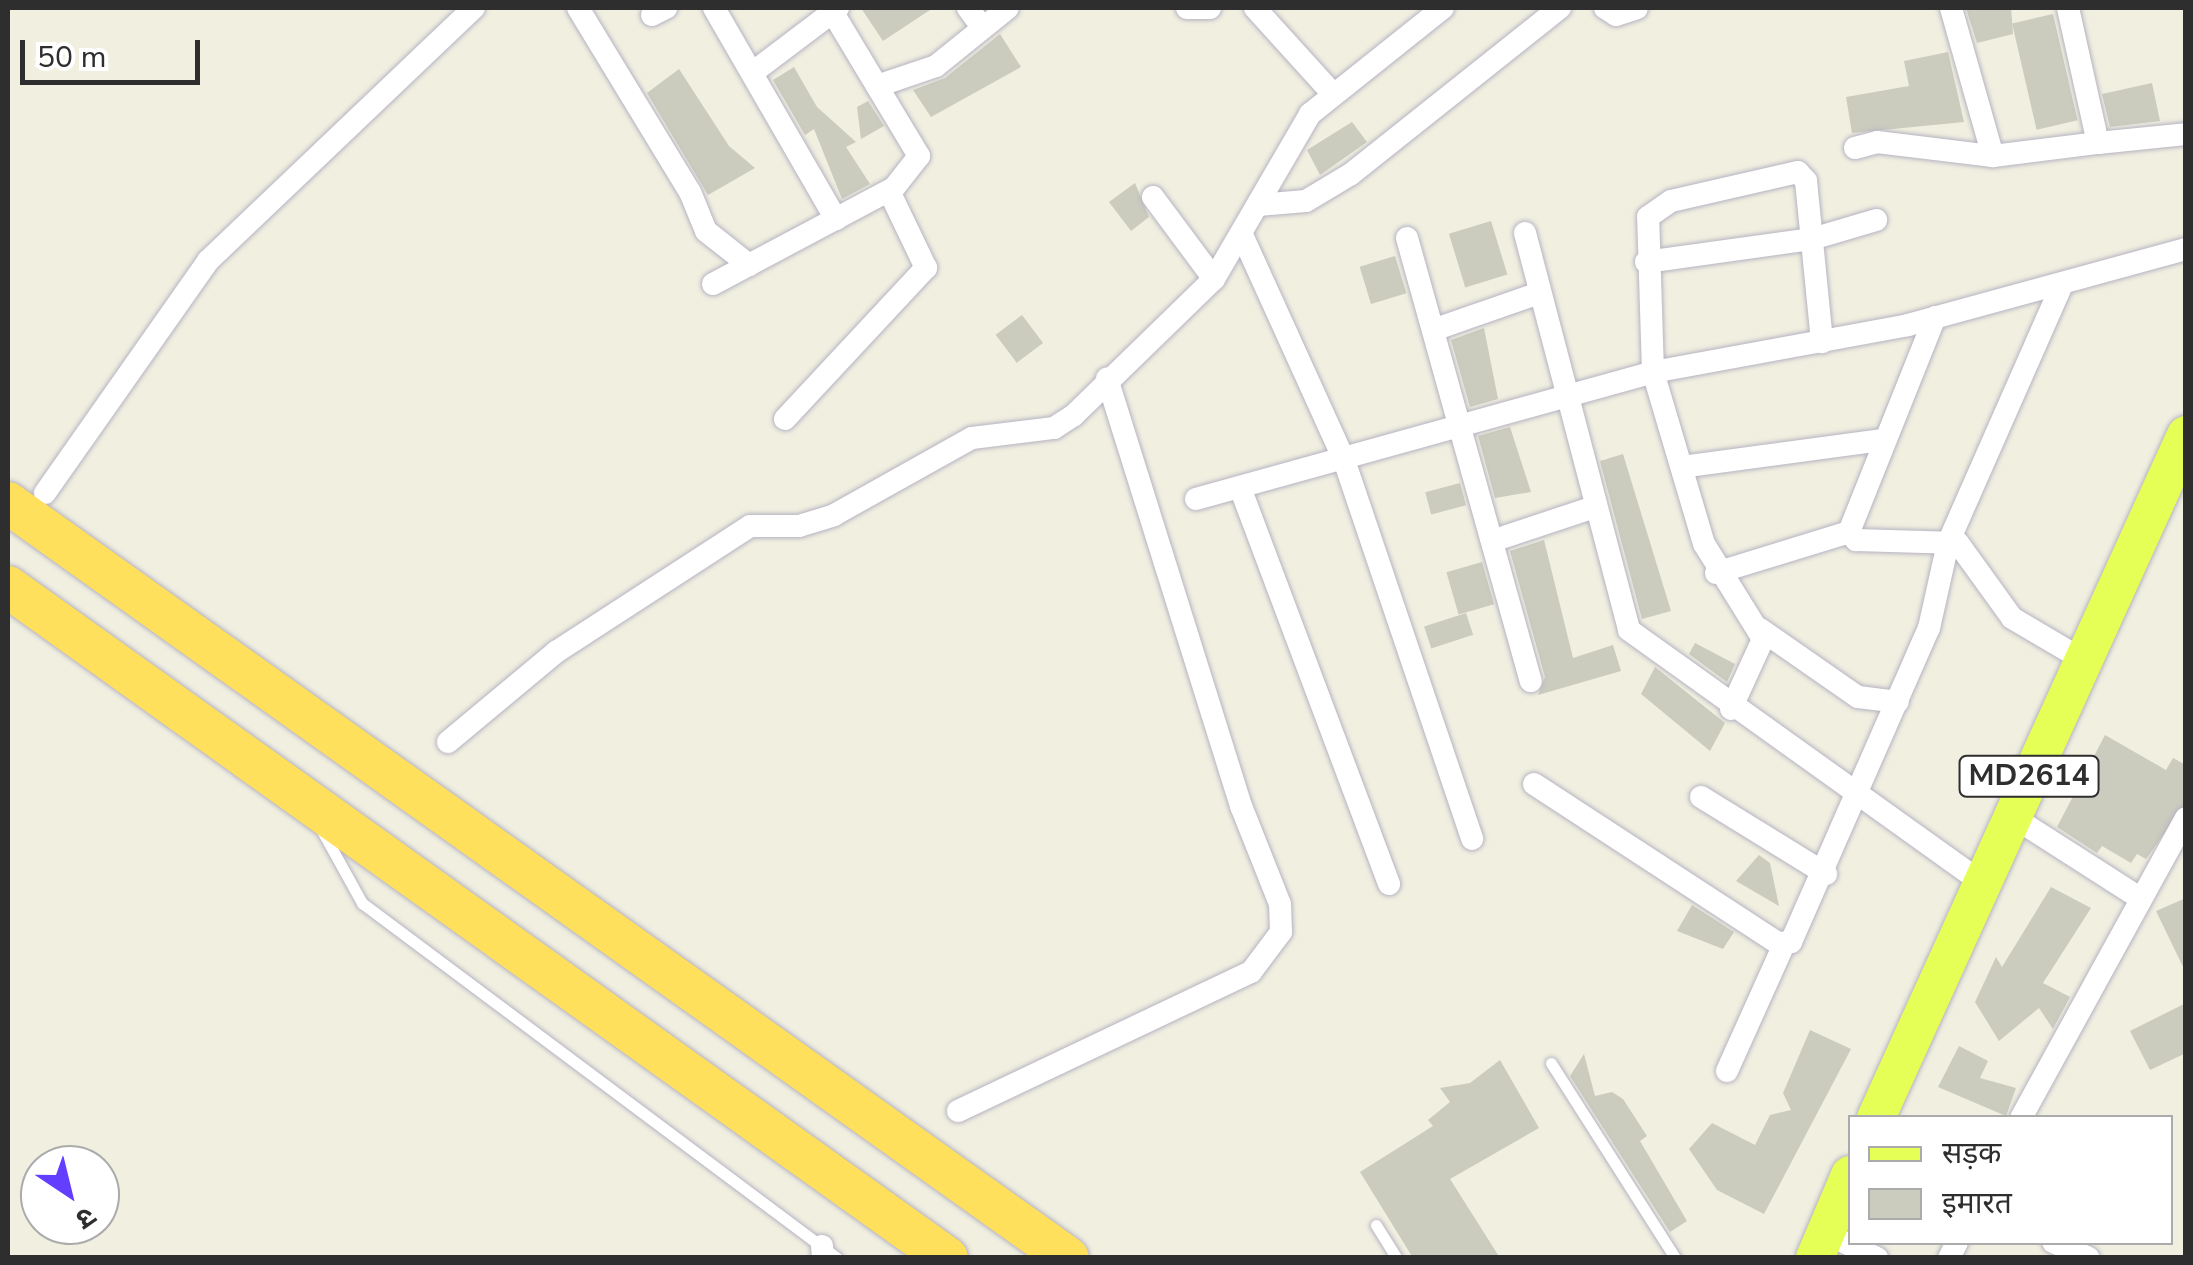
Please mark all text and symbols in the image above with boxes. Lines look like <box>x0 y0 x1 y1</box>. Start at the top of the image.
scale bar <box>25 20 205 82</box>
text: 50 m <box>37 37 106 78</box>
road number: MD2614 <box>1956 751 2102 801</box>
legend <box>1848 1115 2173 1245</box>
text: सड़क <box>1942 1133 2001 1174</box>
north arrow <box>20 1145 120 1245</box>
text: इमारत <box>1942 1183 2012 1224</box>
text: उ <box>68 1198 104 1238</box>

